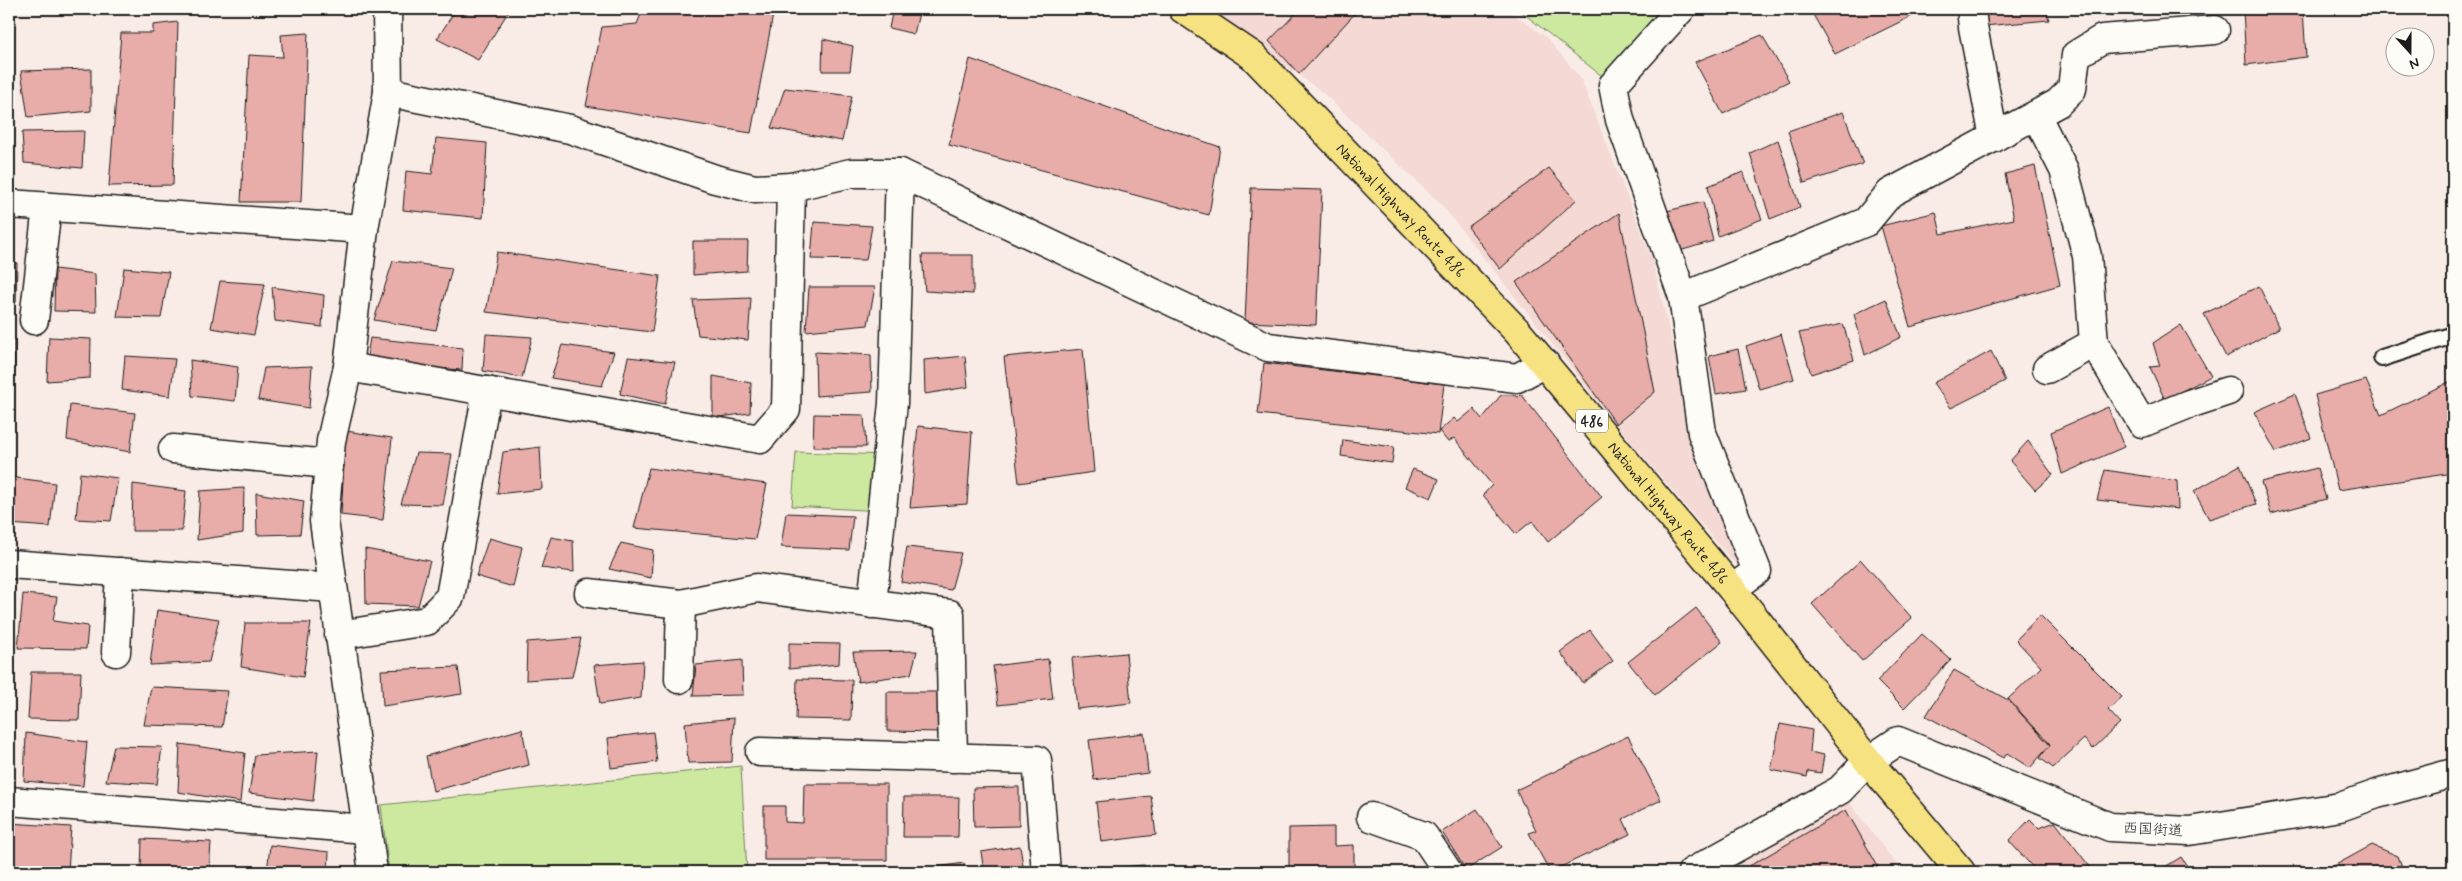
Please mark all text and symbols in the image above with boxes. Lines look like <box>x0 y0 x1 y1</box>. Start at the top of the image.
north arrow <box>2384 28 2434 78</box>
text: N <box>2407 53 2422 73</box>
street label: National Highway Route 486 <box>1331 139 1469 282</box>
road number: 486 <box>1576 410 1608 432</box>
street label: National Highway Route 486 <box>1603 438 1733 588</box>
street label: 西国街道 <box>2122 818 2183 842</box>

